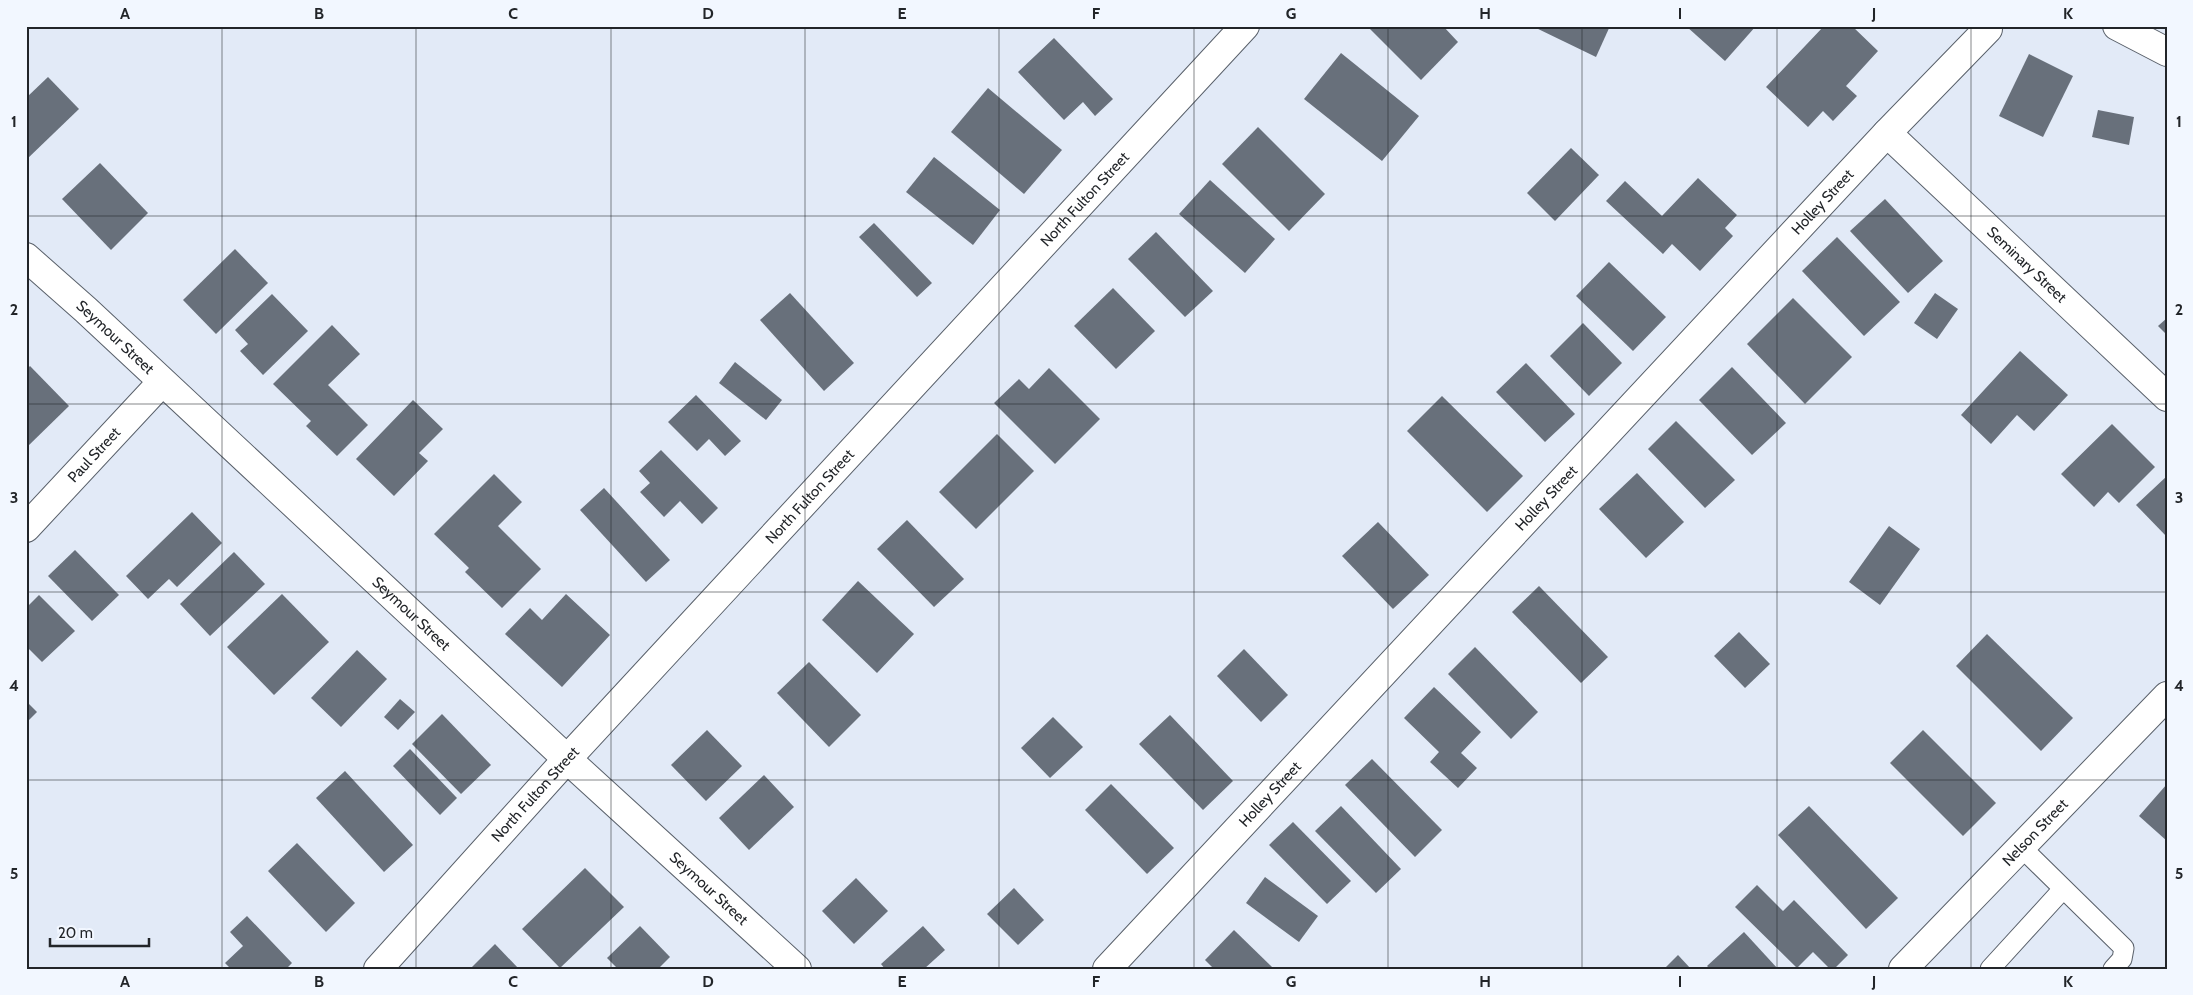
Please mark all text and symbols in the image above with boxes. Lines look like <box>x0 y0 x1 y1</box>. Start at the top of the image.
text: A <box>120 4 130 23</box>
text: B <box>314 4 324 23</box>
text: C <box>508 4 518 23</box>
text: D <box>702 4 714 23</box>
text: E <box>897 4 907 23</box>
text: F <box>1092 4 1101 23</box>
text: G <box>1286 4 1296 23</box>
text: H <box>1479 4 1491 23</box>
text: I <box>1678 4 1682 23</box>
text: J <box>1871 4 1876 23</box>
text: K <box>2063 4 2073 23</box>
text: 1 <box>11 112 17 131</box>
text: 1 <box>2176 112 2182 131</box>
street label: North Fulton Street <box>1037 148 1133 250</box>
street label: Holley Street <box>1788 166 1857 238</box>
street label: Seminary Street <box>1983 223 2070 306</box>
street label: Seymour Street <box>73 297 158 378</box>
text: 2 <box>10 300 18 319</box>
text: 2 <box>2175 300 2183 319</box>
street label: Paul Street <box>64 423 124 486</box>
street label: North Fulton Street <box>762 446 858 548</box>
street label: Holley Street <box>1512 462 1581 535</box>
text: 3 <box>10 488 18 507</box>
text: 3 <box>2175 488 2183 507</box>
street label: Seymour Street <box>369 573 454 654</box>
text: 4 <box>9 676 19 695</box>
text: 4 <box>2174 676 2184 695</box>
street label: North Fulton Street <box>488 743 583 846</box>
street label: Holley Street <box>1235 758 1305 831</box>
street label: Nelson Street <box>1999 795 2072 870</box>
street label: Seymour Street <box>666 848 752 929</box>
text: 5 <box>10 864 18 883</box>
text: 5 <box>2175 864 2183 883</box>
scale bar <box>50 915 149 947</box>
text: 20 m <box>58 924 93 942</box>
text: A <box>120 972 130 991</box>
text: B <box>314 972 324 991</box>
text: C <box>508 972 518 991</box>
text: D <box>702 972 714 991</box>
text: E <box>897 972 907 991</box>
text: F <box>1092 972 1101 991</box>
text: G <box>1286 972 1296 991</box>
text: H <box>1479 972 1491 991</box>
text: I <box>1678 972 1682 991</box>
text: J <box>1871 972 1876 991</box>
text: K <box>2063 972 2073 991</box>

